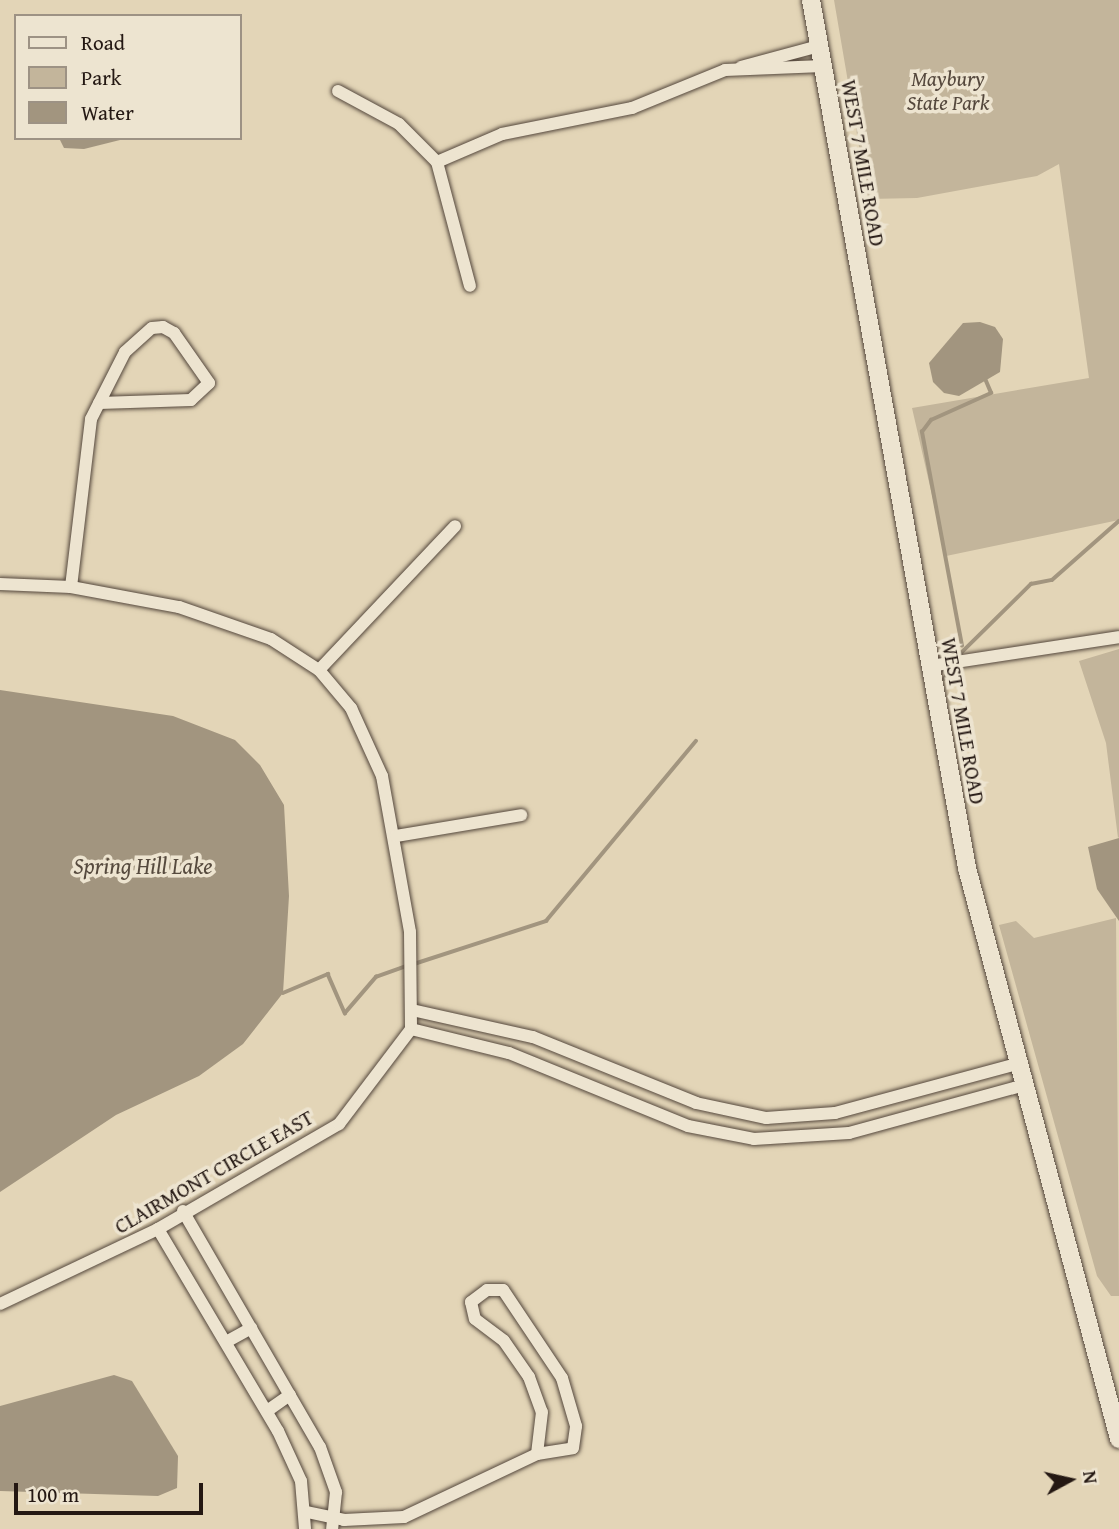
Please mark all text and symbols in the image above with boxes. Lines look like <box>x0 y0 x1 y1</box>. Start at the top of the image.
legend <box>14 14 242 140</box>
text: Road <box>81 27 125 58</box>
text: Park <box>81 62 122 93</box>
park label: Maybury State Park <box>907 66 989 116</box>
street label: WEST 7 MILE ROAD <box>836 78 890 248</box>
text: Water <box>81 97 134 128</box>
street label: WEST 7 MILE ROAD <box>936 636 990 806</box>
water label: Spring Hill Lake <box>73 852 213 880</box>
street label: CLAIRMONT CIRCLE EAST <box>110 1105 318 1239</box>
north arrow <box>1035 1445 1105 1515</box>
text: N <box>1076 1469 1106 1485</box>
scale bar <box>18 1470 206 1514</box>
text: 100 m <box>27 1479 79 1510</box>

